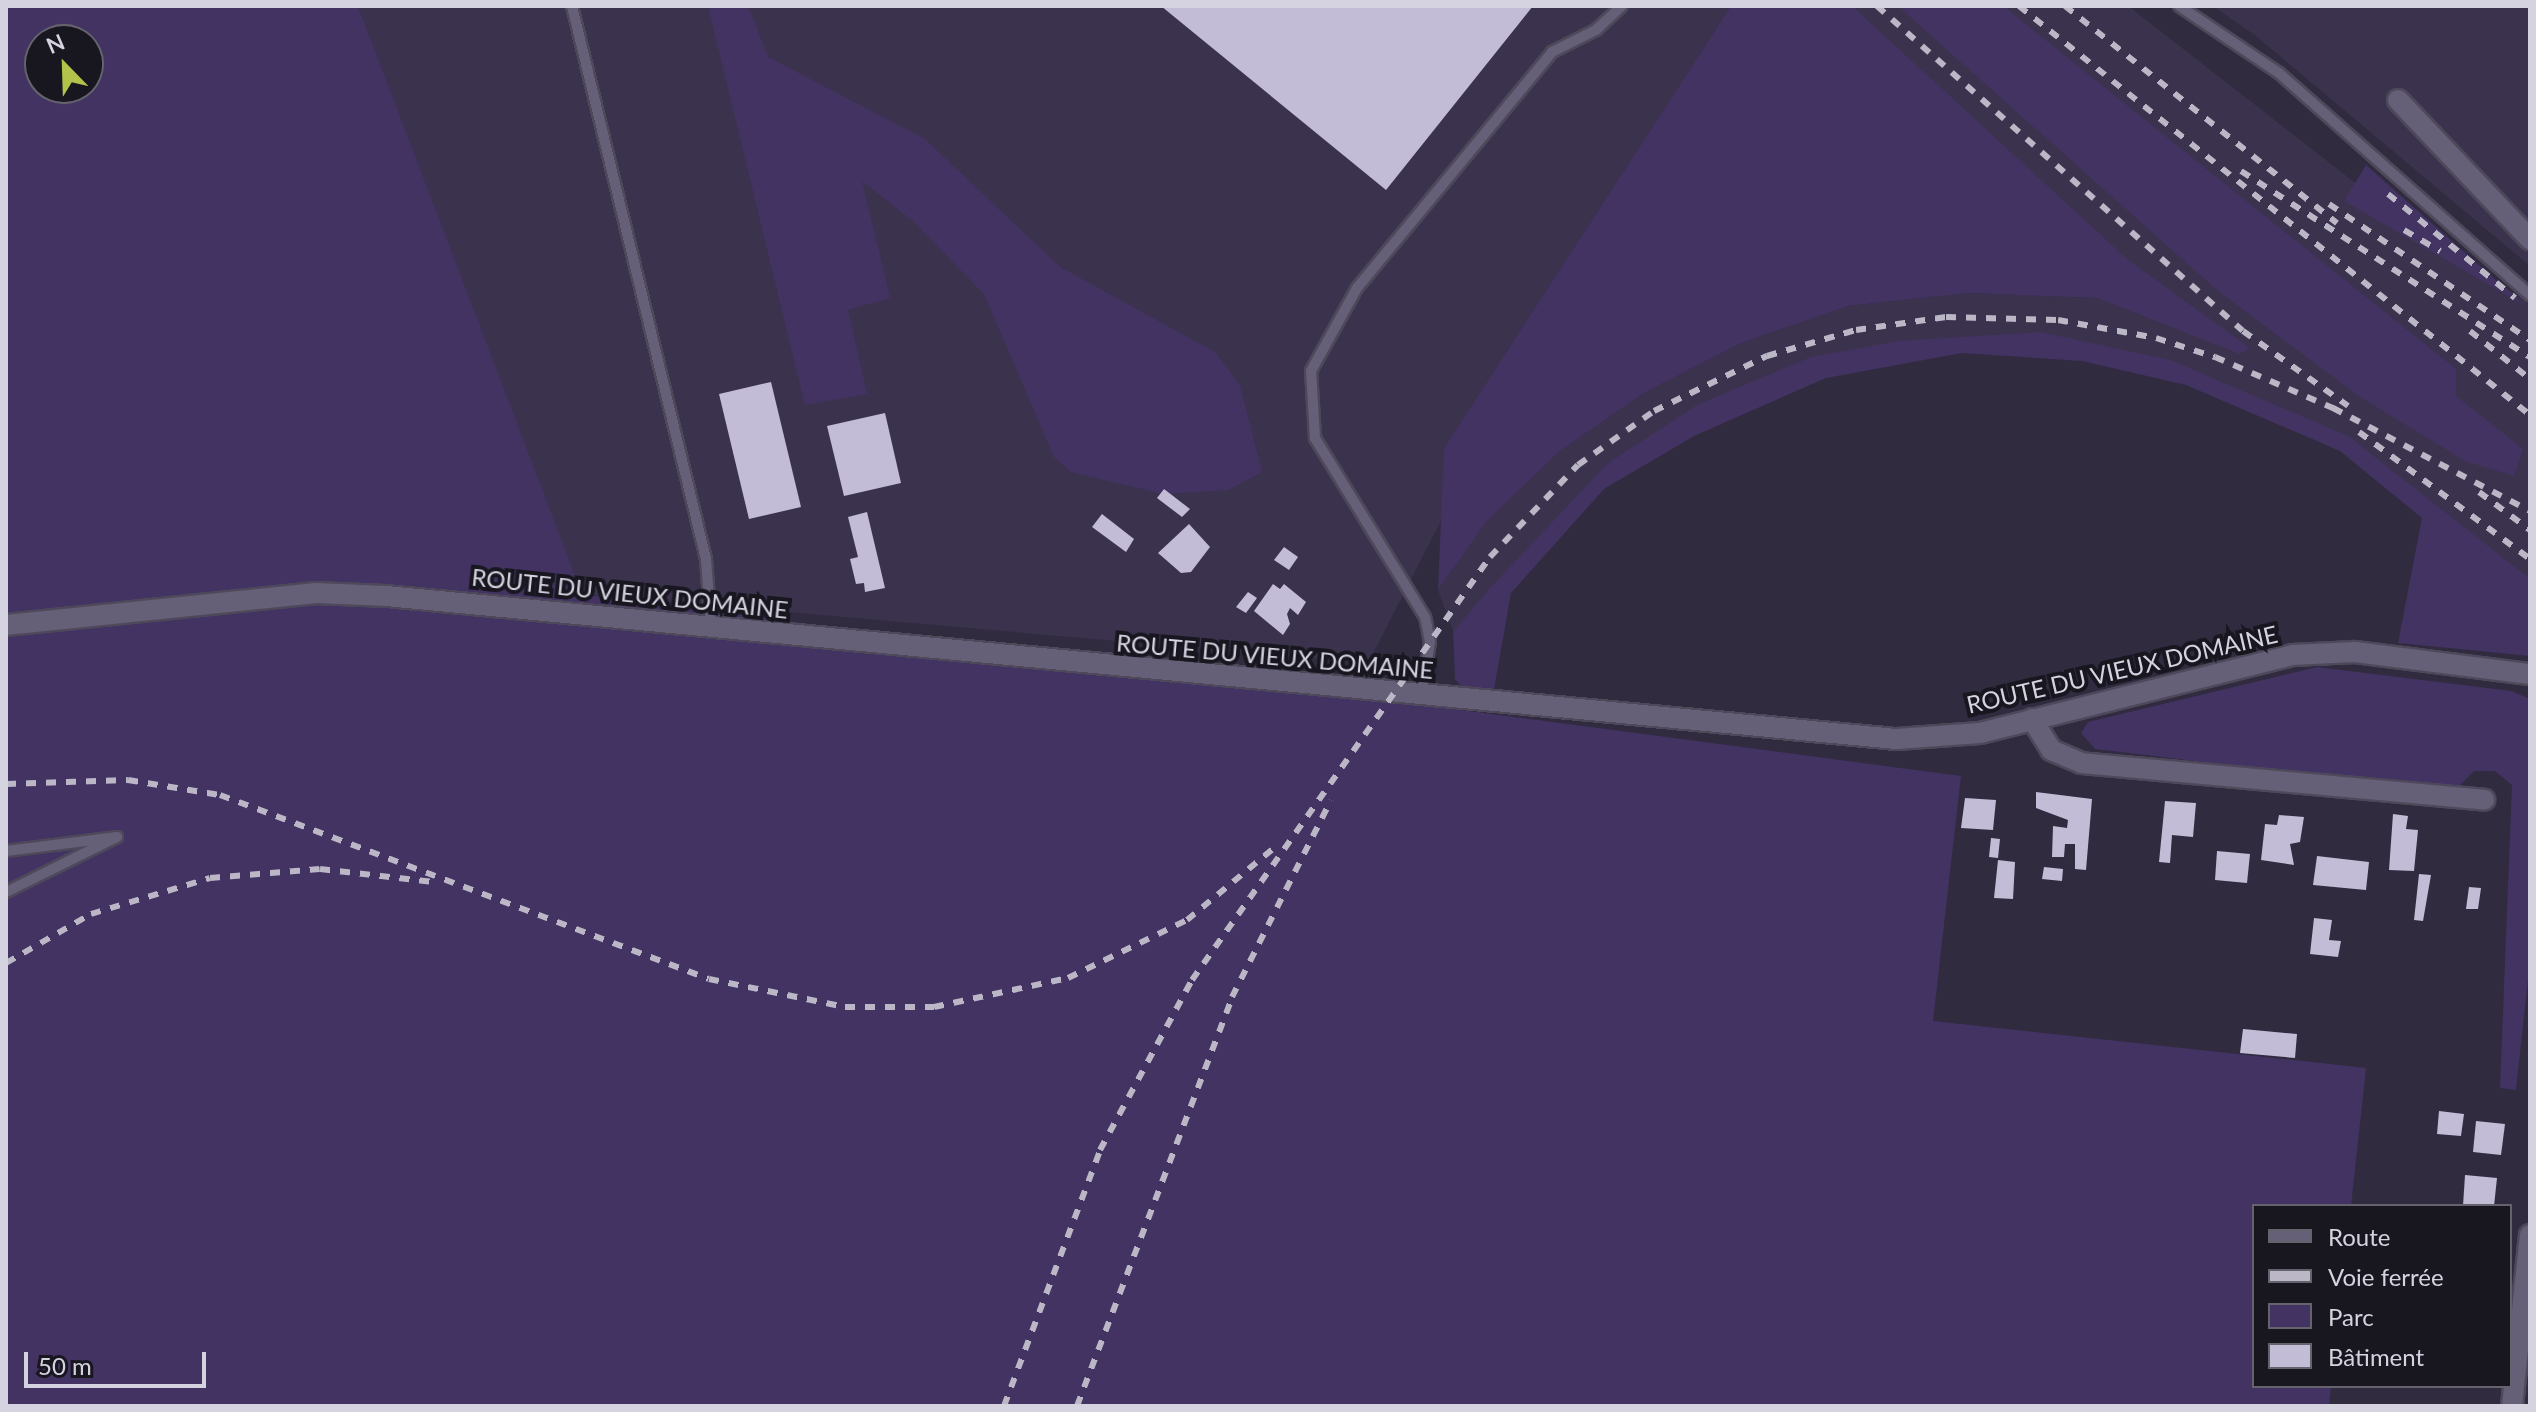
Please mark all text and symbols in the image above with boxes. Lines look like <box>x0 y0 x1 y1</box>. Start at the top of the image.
north arrow <box>24 24 104 104</box>
text: N <box>42 28 68 59</box>
street label: ROUTE DU VIEUX DOMAINE <box>470 562 790 624</box>
street label: ROUTE DU VIEUX DOMAINE <box>1963 619 2281 719</box>
street label: ROUTE DU VIEUX DOMAINE <box>1115 628 1435 684</box>
legend <box>2252 1204 2512 1388</box>
text: Route <box>2328 1222 2390 1251</box>
text: Voie ferrée <box>2328 1262 2444 1291</box>
text: Parc <box>2328 1302 2374 1331</box>
scale bar <box>28 1336 210 1386</box>
text: Bâtiment <box>2328 1342 2424 1371</box>
text: 50 m <box>38 1351 92 1380</box>

